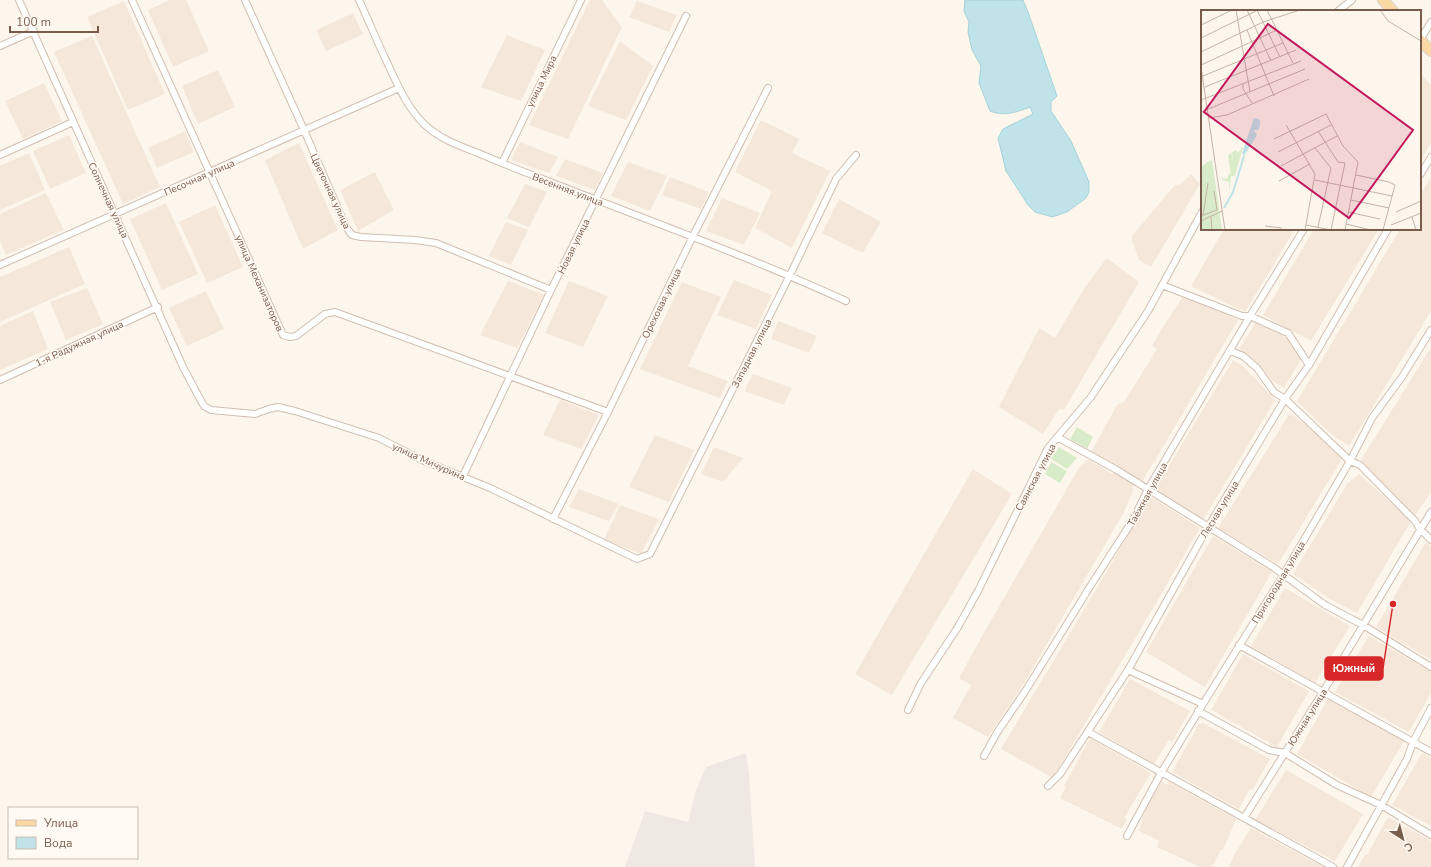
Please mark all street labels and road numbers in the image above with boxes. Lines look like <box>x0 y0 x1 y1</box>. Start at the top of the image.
street label: улица Мира <box>523 53 561 110</box>
street label: Цветочная улица <box>307 152 354 231</box>
street label: Песочная улица <box>162 156 237 200</box>
street label: Солнечная улица <box>84 160 132 240</box>
street label: Весенняя улица <box>530 170 605 210</box>
street label: Новая улица <box>554 216 593 276</box>
street label: улица Механизаторов <box>231 233 287 334</box>
street label: Ореховая улица <box>639 266 685 341</box>
street label: Западная улица <box>728 316 775 391</box>
street label: 1-я Радужная улица <box>33 317 126 371</box>
street label: улица Мичурина <box>390 440 467 484</box>
street label: Саянская улица <box>1012 441 1060 514</box>
street label: Таёжная улица <box>1125 460 1171 529</box>
street label: Лесная улица <box>1197 478 1243 541</box>
street label: Пригородная улица <box>1249 539 1309 626</box>
street label: Южная улица <box>1285 686 1331 749</box>

